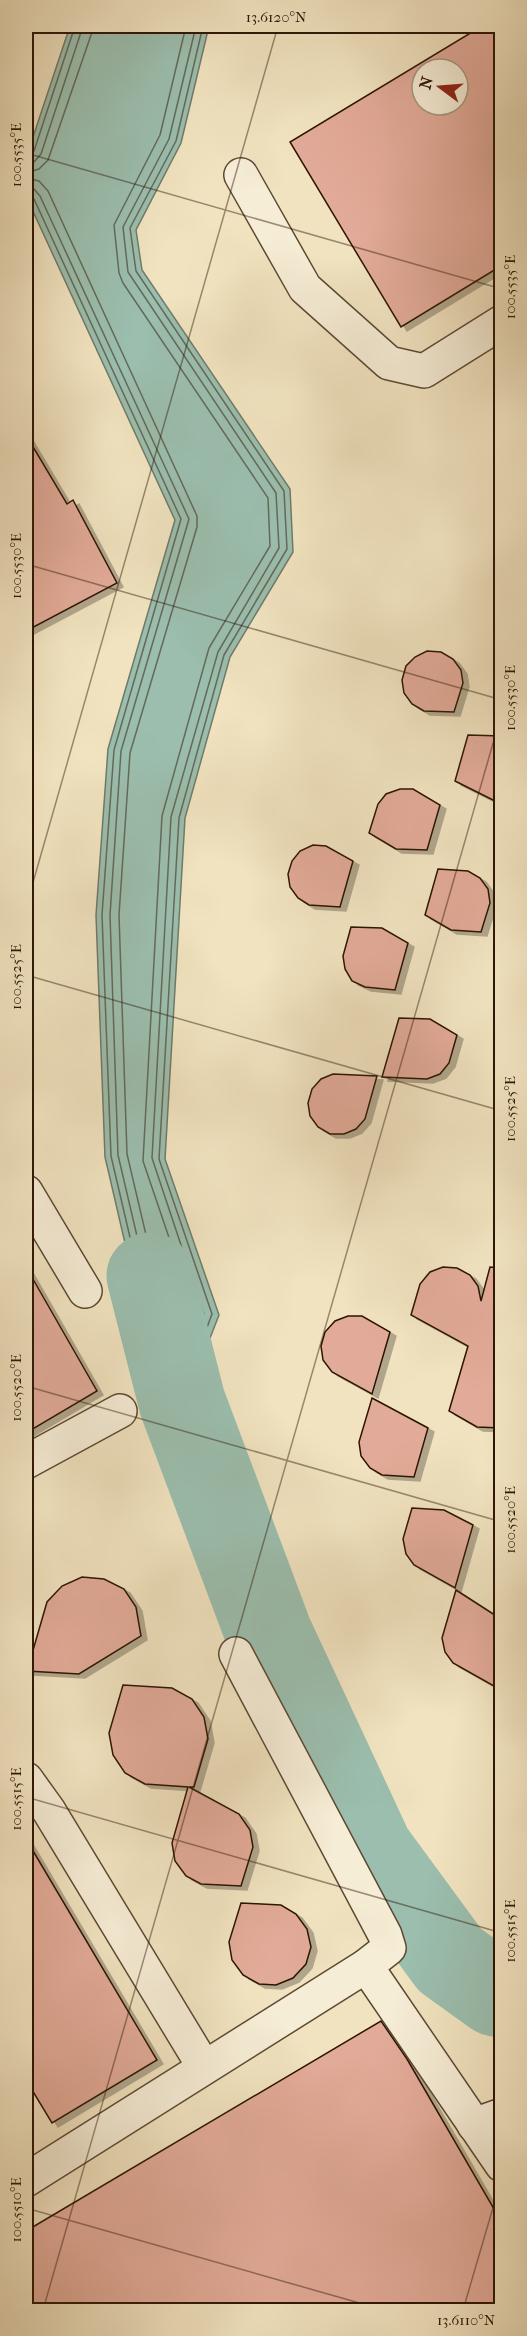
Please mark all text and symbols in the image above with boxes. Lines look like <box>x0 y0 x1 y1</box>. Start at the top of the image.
text: 13.6120°N <box>246 8 307 26</box>
north arrow <box>410 57 470 117</box>
text: N <box>415 74 437 91</box>
text: 100.5535°E <box>7 123 25 187</box>
text: 100.5535°E <box>501 255 519 319</box>
text: 100.5530°E <box>7 533 25 599</box>
text: 100.5530°E <box>501 665 519 731</box>
text: 100.5525°E <box>7 944 25 1010</box>
text: 100.5525°E <box>501 1076 519 1142</box>
text: 100.5520°E <box>7 1354 25 1422</box>
text: 100.5520°E <box>501 1486 519 1554</box>
text: 100.5515°E <box>7 1767 25 1831</box>
text: 100.5515°E <box>501 1899 519 1963</box>
text: 100.5510°E <box>7 2177 25 2243</box>
text: 13.6110°N <box>437 2311 496 2329</box>

